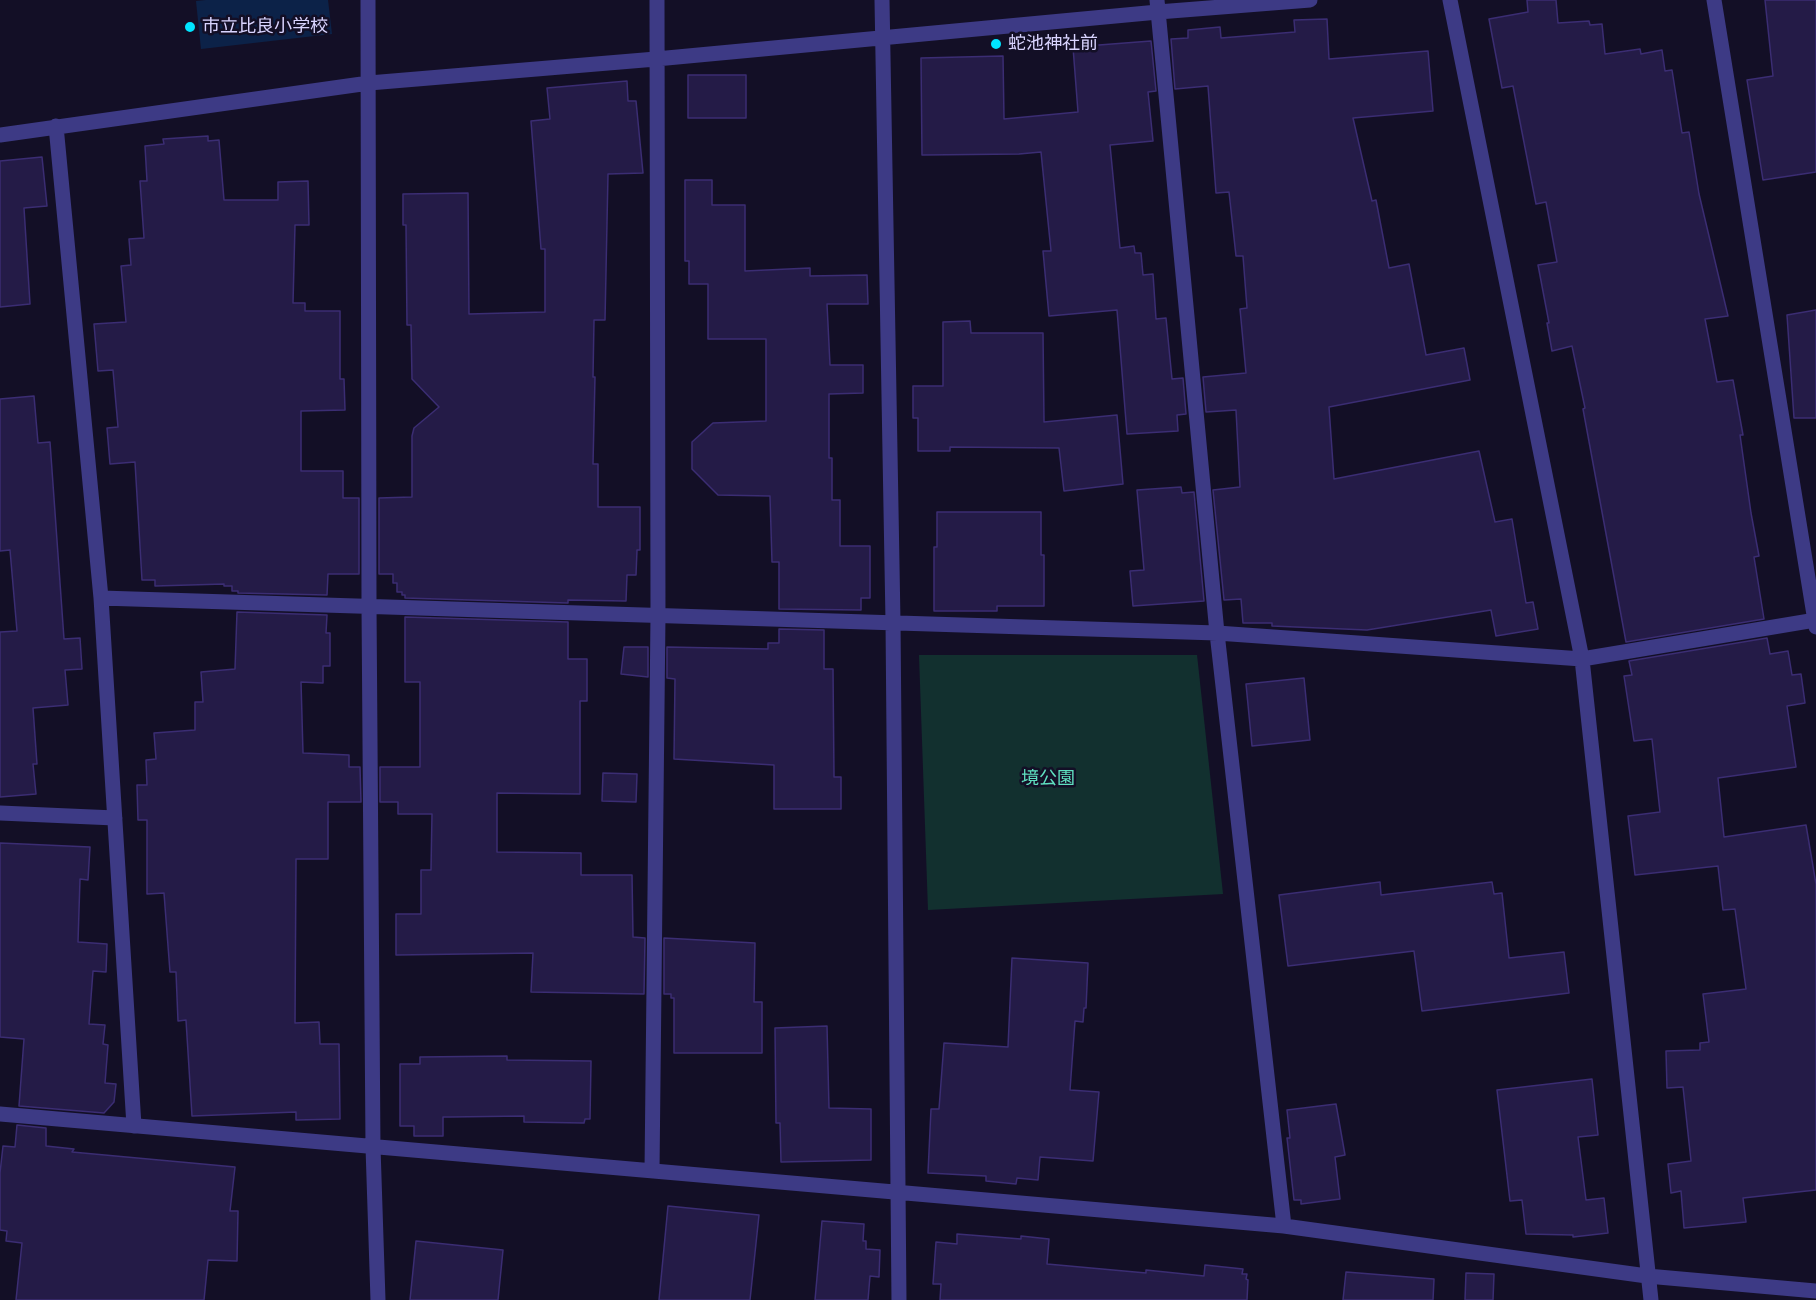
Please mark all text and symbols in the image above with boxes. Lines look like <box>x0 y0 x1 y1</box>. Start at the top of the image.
place label: 市立比良小学校 <box>202 16 328 38</box>
marker: 市立比良小学校 <box>183 20 197 34</box>
place label: 蛇池神社前 <box>1008 33 1098 55</box>
marker: 蛇池神社前 <box>989 37 1003 51</box>
park label: 境公園 <box>1021 768 1075 790</box>

